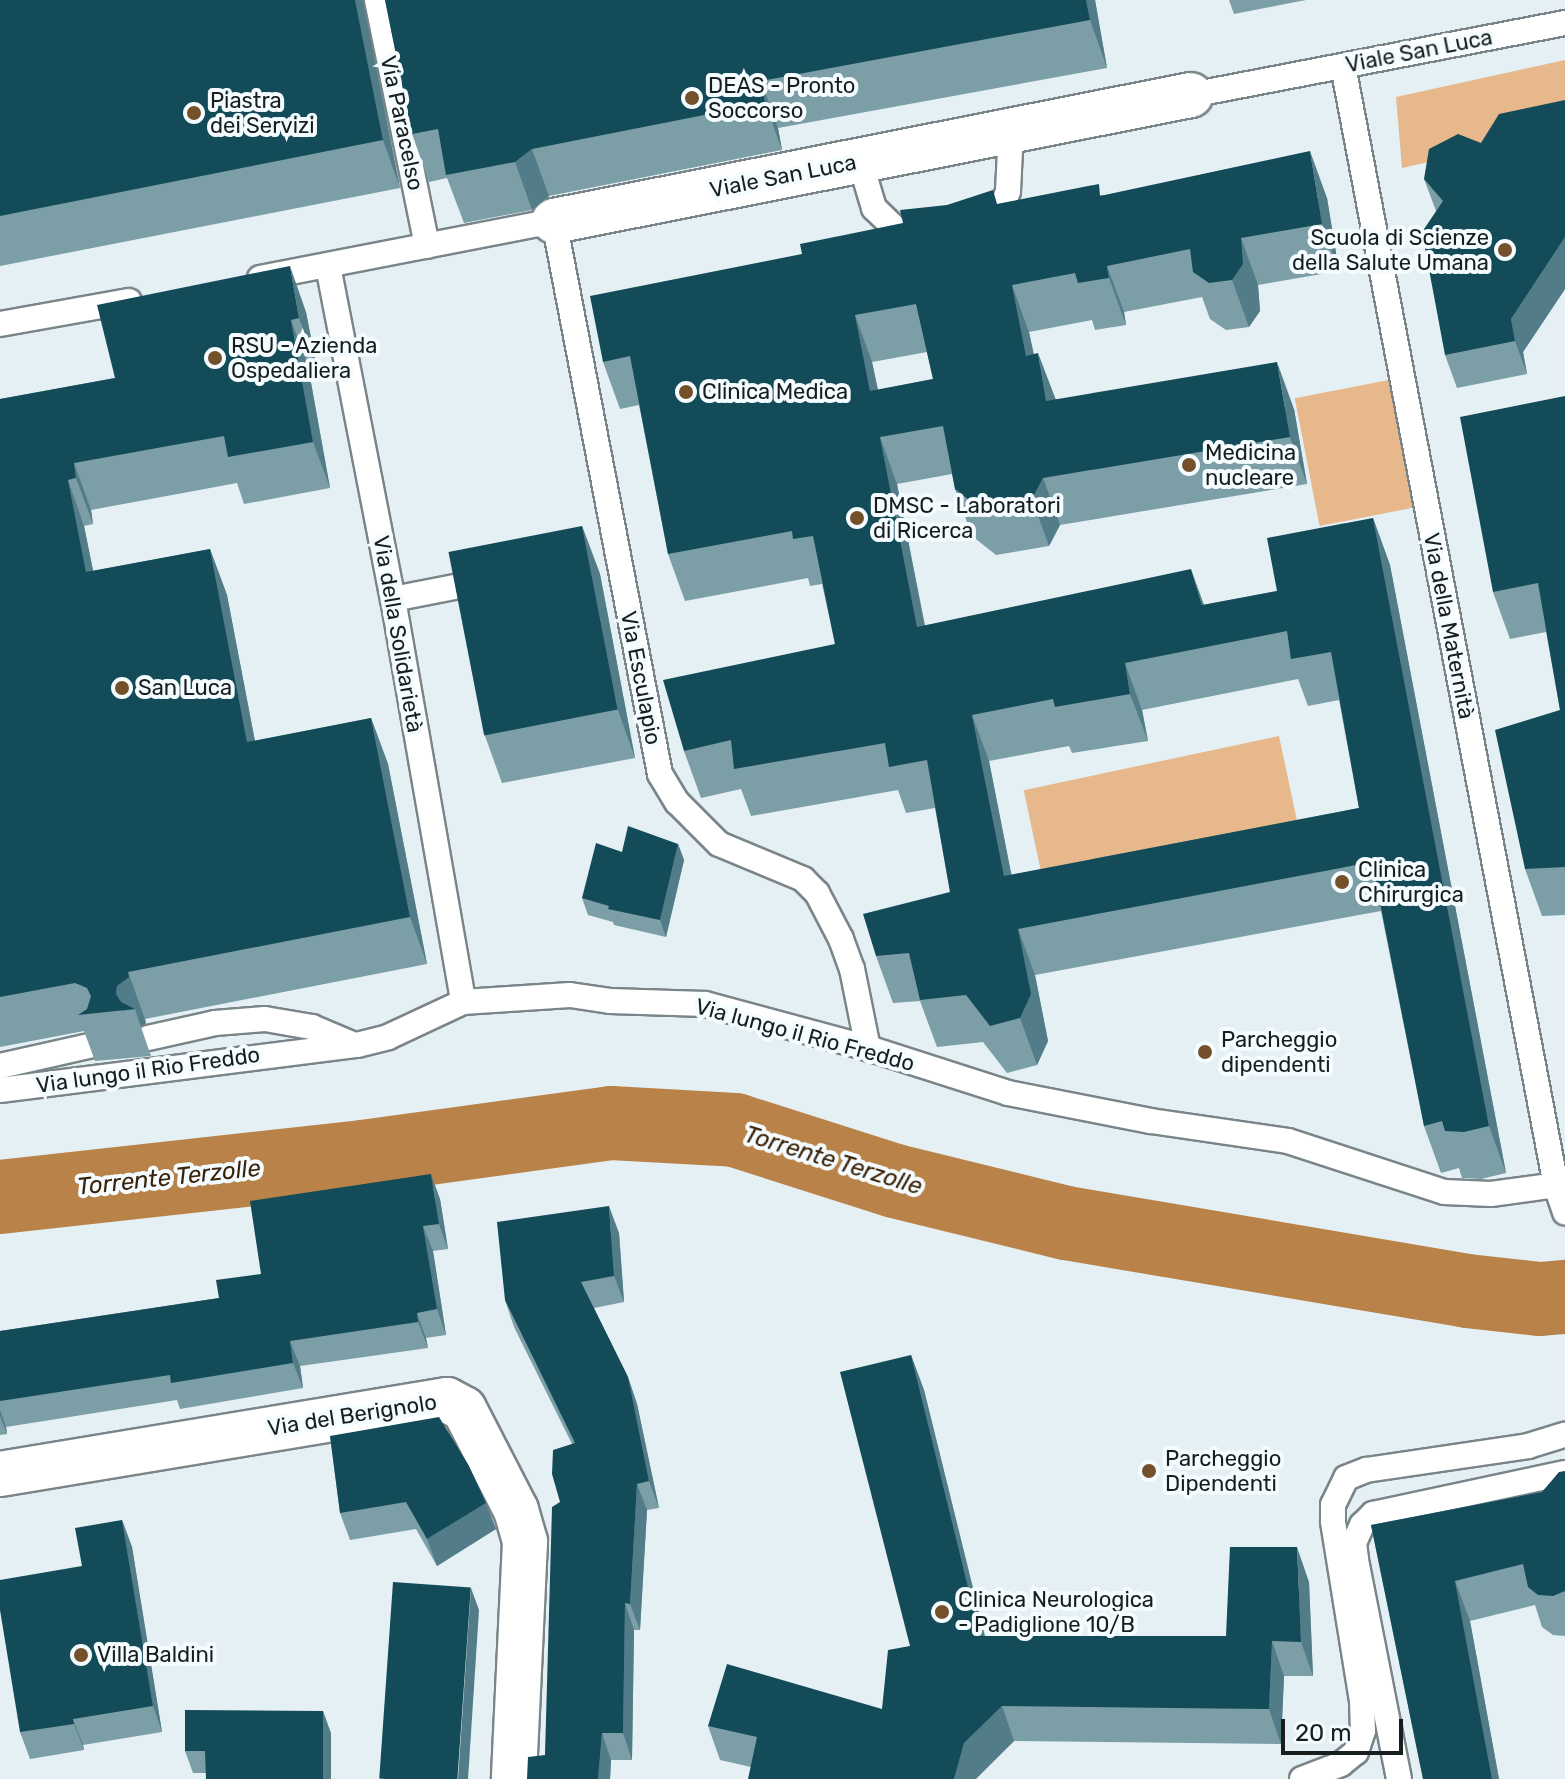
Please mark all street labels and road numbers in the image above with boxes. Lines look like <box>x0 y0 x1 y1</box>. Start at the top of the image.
street label: Viale San Luca <box>1343 24 1495 78</box>
street label: Via Paracelso <box>375 53 429 193</box>
street label: Viale San Luca <box>707 149 859 203</box>
street label: Via della Maternità <box>1418 531 1480 721</box>
street label: Via della Solidarietà <box>368 533 428 735</box>
street label: Via Esculapio <box>615 609 667 747</box>
street label: Via lungo il Rio Freddo <box>692 993 918 1077</box>
street label: Via lungo il Rio Freddo <box>34 1041 262 1099</box>
street label: Via del Berignolo <box>265 1389 439 1441</box>

